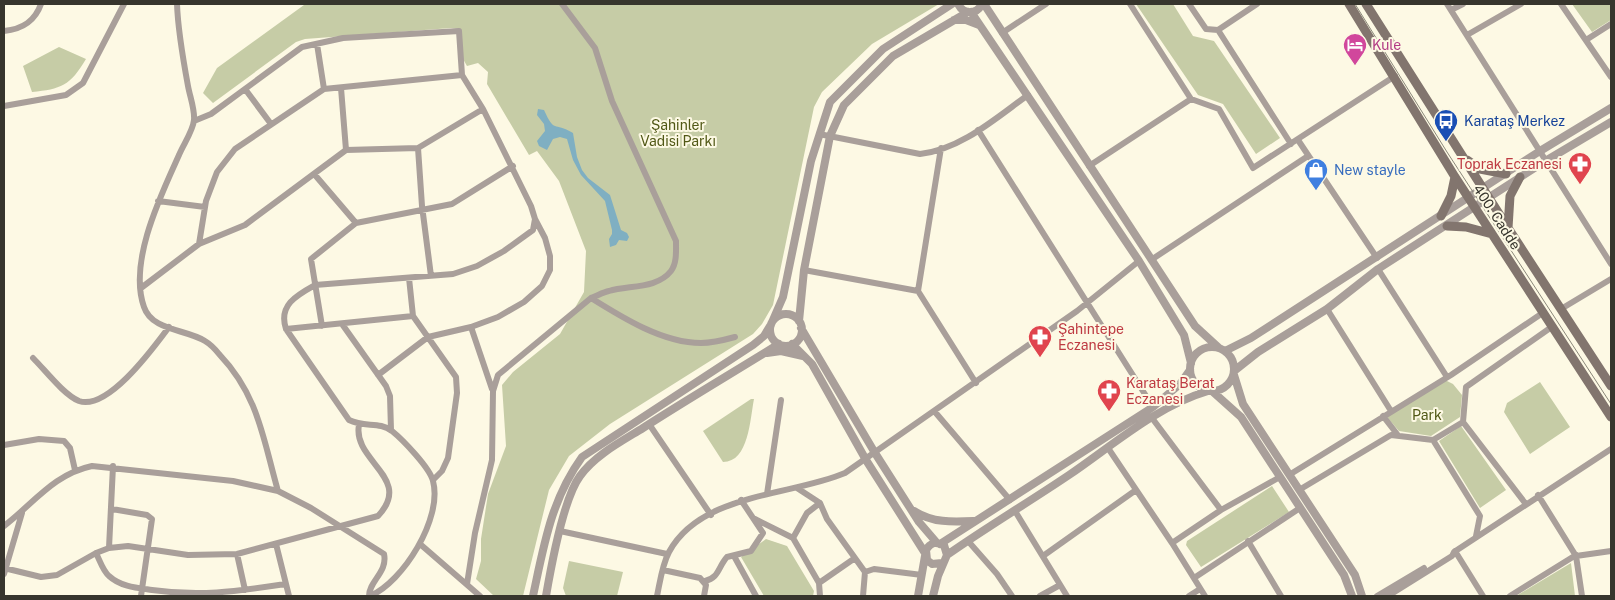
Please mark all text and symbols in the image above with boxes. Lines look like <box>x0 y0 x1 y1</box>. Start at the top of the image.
hotel icon: Kule <box>1342 32 1368 66</box>
place label: Kule <box>1372 37 1401 53</box>
bus stop icon: Karataş Merkez <box>1433 108 1459 142</box>
place label: Karataş Merkez <box>1464 113 1565 129</box>
park label: Şahinler Vadisi Parkı <box>640 117 716 149</box>
pharmacy icon: Toprak Eczanesi <box>1567 151 1593 185</box>
place label: Toprak Eczanesi <box>1457 156 1562 172</box>
shop icon: New stayle <box>1303 157 1329 191</box>
place label: New stayle <box>1334 162 1406 178</box>
street label: 400. Cadde <box>1470 182 1524 253</box>
place label: Şahintepe Eczanesi <box>1058 321 1124 353</box>
pharmacy icon: Şahintepe Eczanesi <box>1027 324 1053 358</box>
place label: Karataş Berat Eczanesi <box>1126 375 1215 407</box>
pharmacy icon: Karataş Berat Eczanesi <box>1096 378 1122 412</box>
park label: Park <box>1412 407 1442 423</box>

